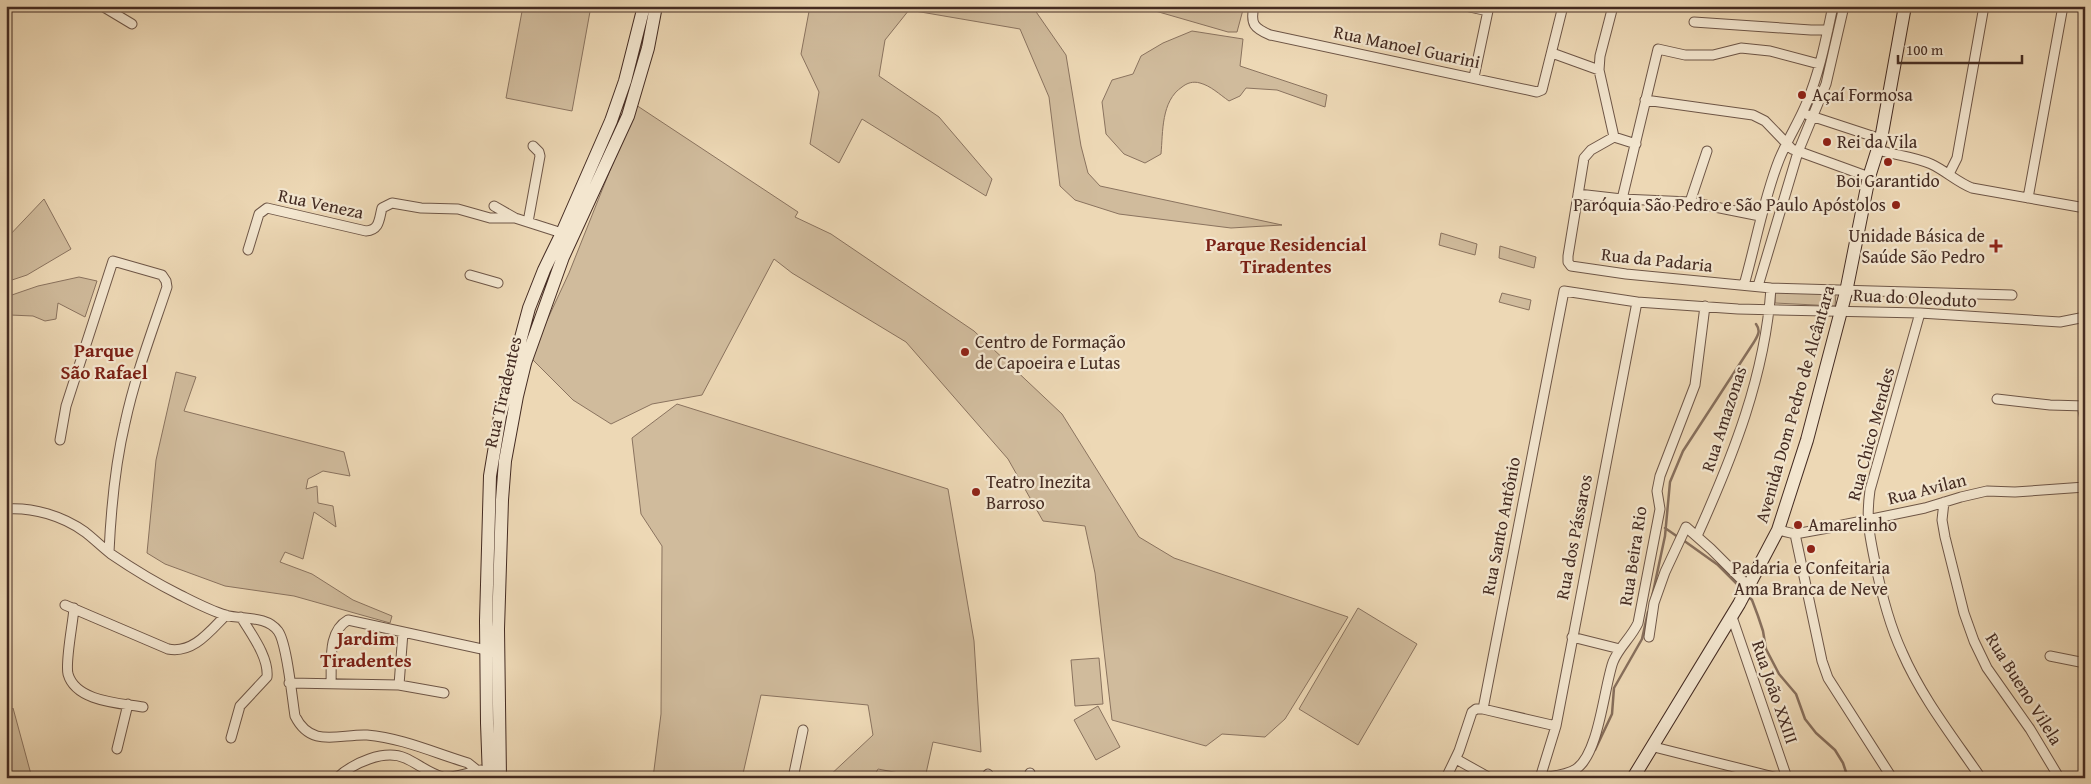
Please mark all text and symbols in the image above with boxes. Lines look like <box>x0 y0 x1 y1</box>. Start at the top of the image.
street label: Rua Manoel Guarini <box>1331 18 1483 75</box>
scale bar <box>1898 32 2022 64</box>
text: 100 m <box>1906 39 1944 60</box>
place label: Açaí Formosa <box>1812 81 1913 108</box>
marker: Açaí Formosa <box>1796 89 1808 101</box>
place label: Rei da Vila <box>1837 128 1918 155</box>
marker: Rei da Vila <box>1821 136 1833 148</box>
marker: Boi Garantido <box>1882 156 1894 168</box>
place label: Boi Garantido <box>1836 167 1940 194</box>
street label: Rua Veneza <box>276 181 367 226</box>
place label: Paróquia São Pedro e São Paulo Apóstolos <box>1573 191 1886 218</box>
marker: Paróquia São Pedro e São Paulo Apóstolos <box>1890 199 1902 211</box>
place label: Unidade Básica de Saúde São Pedro <box>1848 222 1985 270</box>
district label: Parque Residencial Tiradentes <box>1205 230 1367 280</box>
marker: Unidade Básica de Saúde São Pedro <box>1989 239 2003 253</box>
street label: Rua da Padaria <box>1600 240 1715 279</box>
street label: Avenida Dom Pedro de Alcântara <box>1748 281 1842 526</box>
street label: Rua do Oleoduto <box>1852 281 1978 314</box>
place label: Centro de Formação de Capoeira e Lutas <box>975 328 1126 376</box>
street label: Rua Tiradentes <box>477 334 528 450</box>
district label: Parque São Rafael <box>60 336 148 386</box>
marker: Centro de Formação de Capoeira e Lutas <box>959 346 971 358</box>
street label: Rua Amazonas <box>1694 363 1753 475</box>
street label: Rua Chico Mendes <box>1840 364 1901 504</box>
street label: Rua Santo Antônio <box>1474 454 1527 597</box>
street label: Rua Avilan <box>1885 466 1969 511</box>
place label: Teatro Inezita Barroso <box>986 468 1091 516</box>
street label: Rua dos Pássaros <box>1548 472 1599 602</box>
marker: Teatro Inezita Barroso <box>970 486 982 498</box>
street label: Rua Beira Rio <box>1611 504 1654 608</box>
place label: Amarelinho <box>1808 511 1897 538</box>
marker: Amarelinho <box>1792 519 1804 531</box>
marker: Padaria e Confeitaria Ama Branca de Neve <box>1805 543 1817 555</box>
place label: Padaria e Confeitaria Ama Branca de Neve <box>1732 554 1890 602</box>
district label: Jardim Tiradentes <box>320 624 412 674</box>
street label: Rua Bueno Vilela <box>1979 627 2070 751</box>
street label: Rua João XXIII <box>1745 636 1806 747</box>

